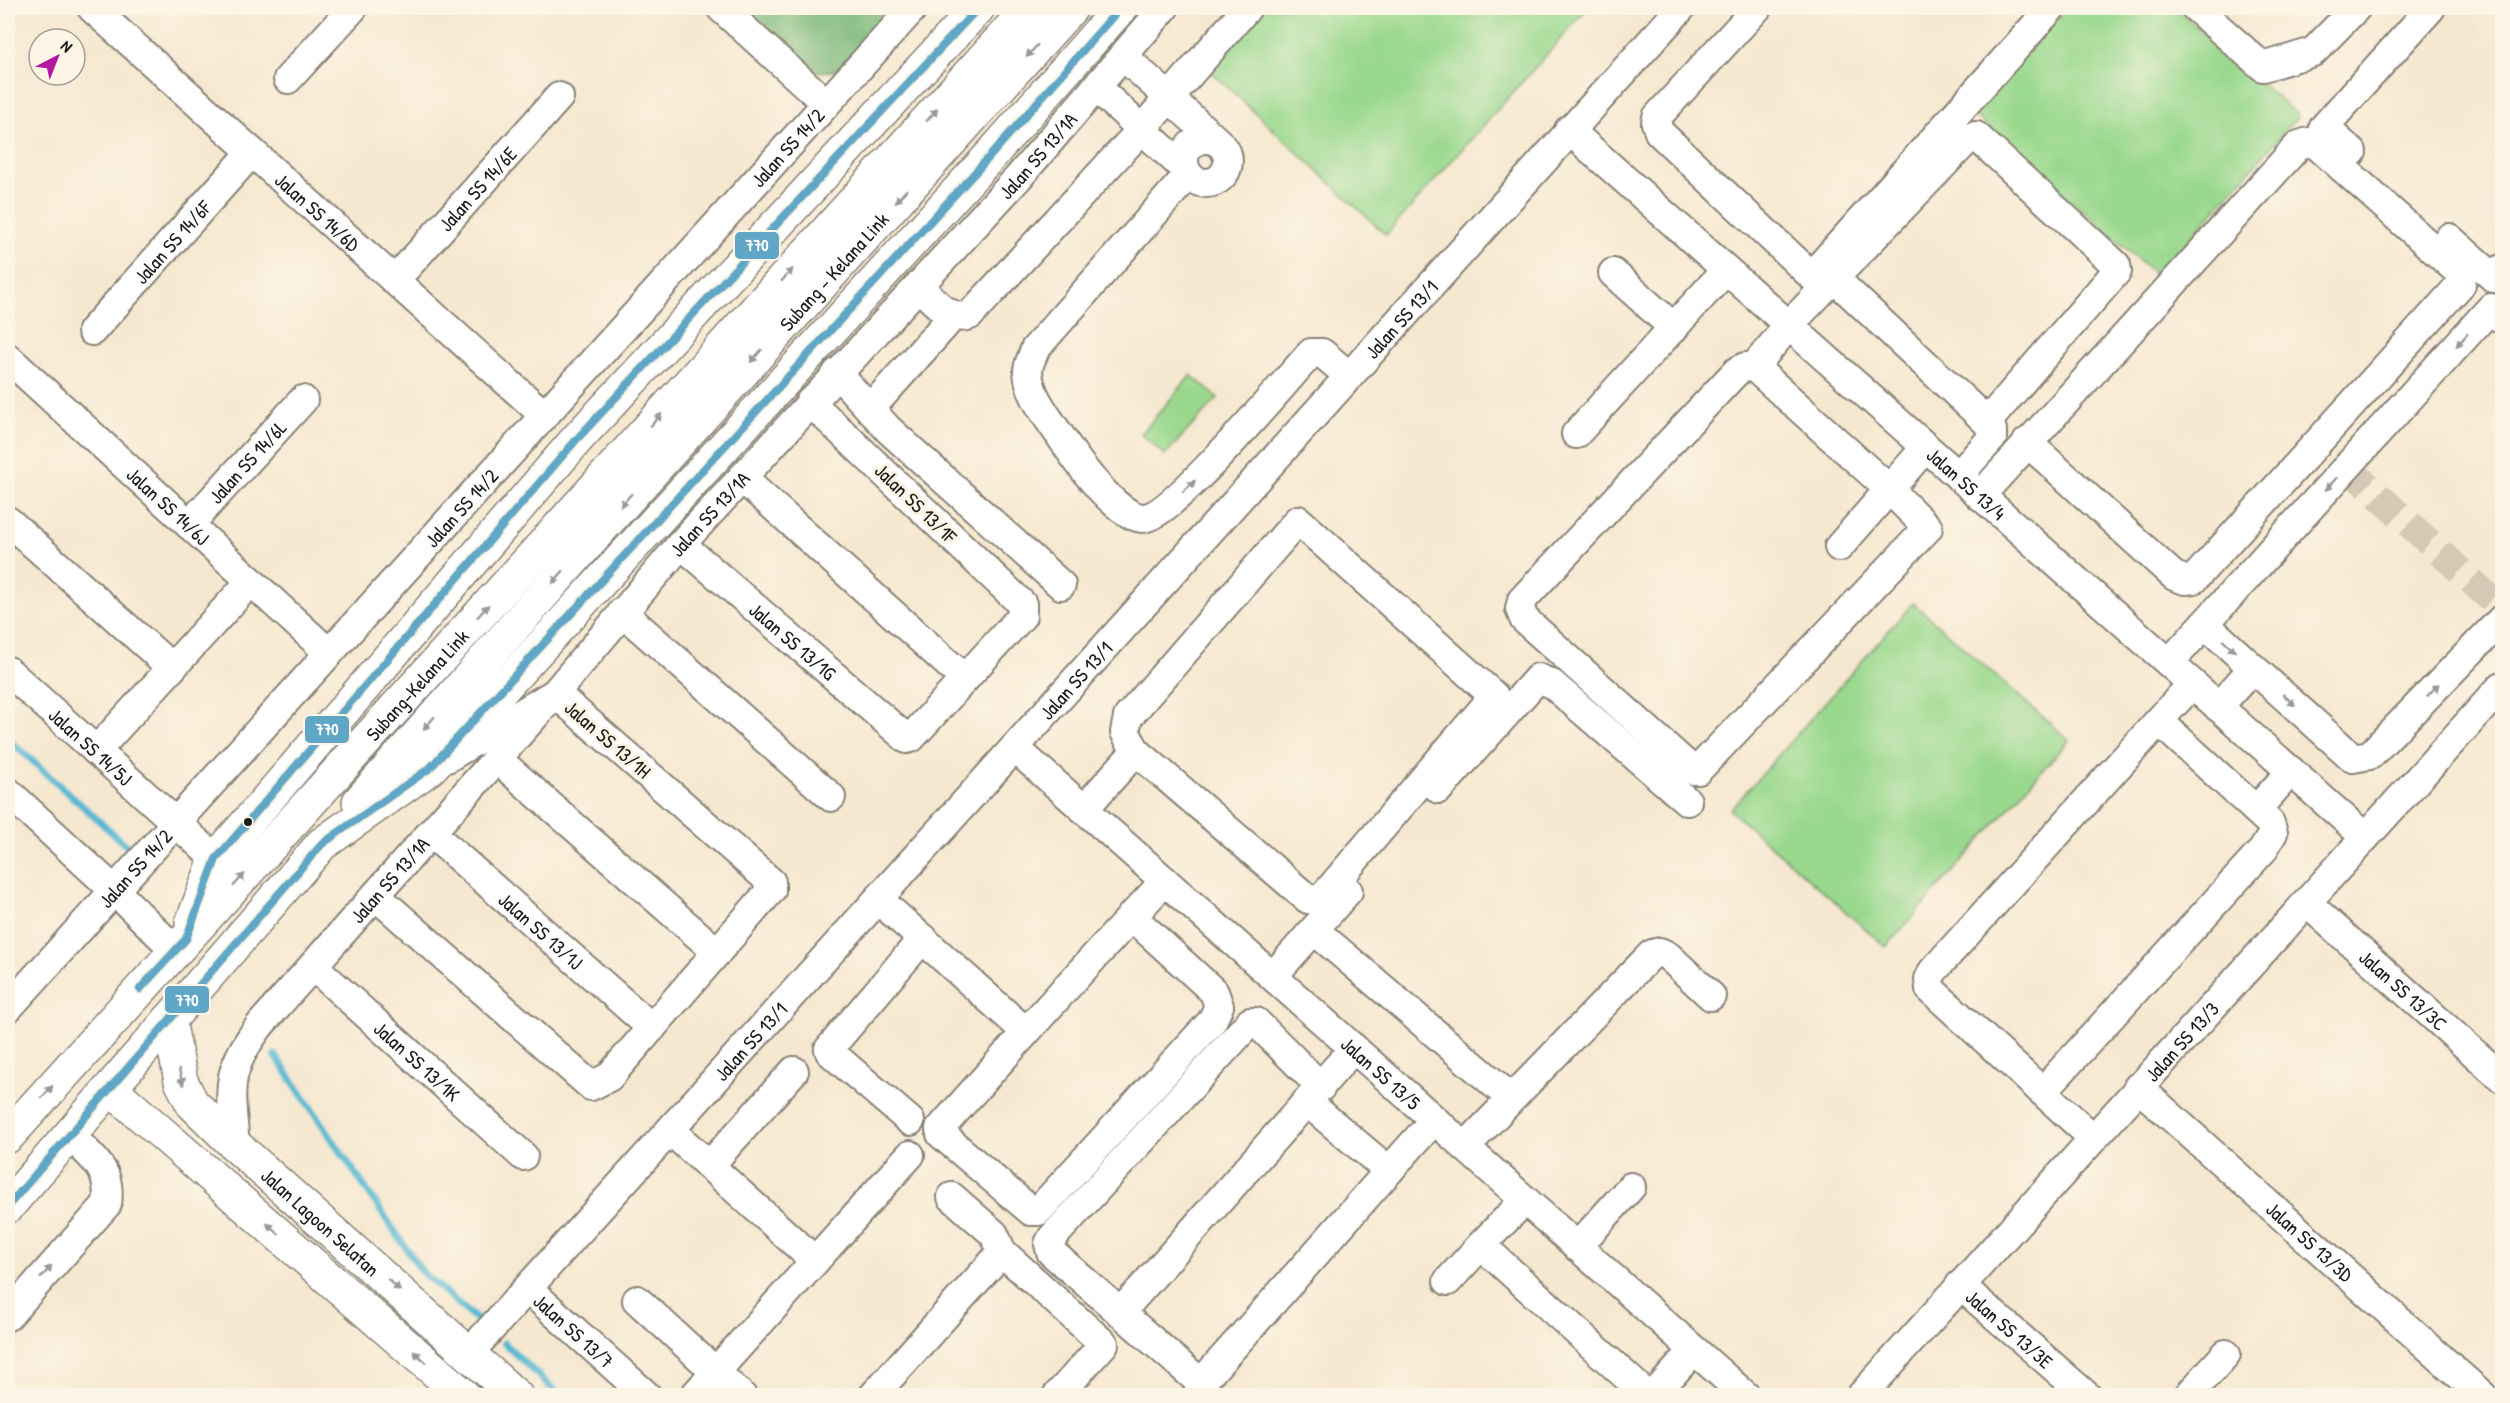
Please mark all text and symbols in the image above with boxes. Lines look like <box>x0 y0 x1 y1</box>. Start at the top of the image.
north arrow <box>27 27 87 87</box>
text: N <box>57 35 78 57</box>
one-way arrow <box>1026 43 1039 58</box>
street label: Jalan SS 14/2 <box>744 101 830 192</box>
street label: Jalan SS 13/1A <box>992 106 1083 204</box>
one-way arrow <box>925 108 939 123</box>
street label: Jalan SS 14/6E <box>432 140 522 237</box>
street label: Jalan SS 14/6D <box>270 166 367 257</box>
one-way arrow <box>894 188 908 203</box>
street label: Jalan SS 14/6F <box>127 193 217 289</box>
street label: Subang - Kelana Link <box>773 206 894 336</box>
line badge: 770 <box>734 231 780 260</box>
text: 770 <box>744 234 769 256</box>
one-way arrow <box>780 268 794 283</box>
street label: Jalan SS 13/1 <box>1358 274 1443 364</box>
one-way arrow <box>2456 332 2469 347</box>
one-way arrow <box>750 349 764 363</box>
one-way arrow <box>649 413 662 428</box>
street label: Jalan SS 14/6L <box>202 414 292 509</box>
street label: Jalan SS 13/4 <box>1921 441 2012 526</box>
street label: Jalan SS 13/1F <box>869 457 963 549</box>
street label: Jalan SS 14/6J <box>121 460 216 551</box>
street label: Jalan SS 14/2 <box>418 462 504 553</box>
street label: Jalan SS 13/1A <box>663 465 755 562</box>
one-way arrow <box>2324 477 2338 492</box>
one-way arrow <box>1181 480 1196 493</box>
one-way arrow <box>619 493 633 508</box>
one-way arrow <box>551 569 565 584</box>
street label: Jalan SS 13/1G <box>744 596 843 686</box>
one-way arrow <box>476 604 489 619</box>
street label: Subang-Kelana Link <box>359 623 474 746</box>
street label: Jalan SS 13/1 <box>1033 635 1118 725</box>
one-way arrow <box>2221 639 2236 652</box>
one-way arrow <box>2426 682 2440 697</box>
one-way arrow <box>2281 693 2296 707</box>
street label: Jalan SS 13/1H <box>559 694 657 784</box>
street label: Jalan SS 14/5J <box>43 701 139 791</box>
line badge: 770 <box>304 715 350 744</box>
one-way arrow <box>423 715 436 730</box>
text: 770 <box>314 718 339 740</box>
unlabelled marker <box>242 816 254 828</box>
street label: Jalan SS 14/2 <box>92 822 178 913</box>
street label: Jalan SS 13/1A <box>344 830 435 928</box>
one-way arrow <box>232 873 245 888</box>
street label: Jalan SS 13/1J <box>493 886 589 975</box>
street label: Jalan SS 13/3C <box>2354 943 2454 1037</box>
line badge: 770 <box>164 985 210 1014</box>
text: 770 <box>174 989 199 1011</box>
street label: Jalan SS 13/3 <box>2138 995 2224 1087</box>
street label: Jalan SS 13/1 <box>708 996 793 1086</box>
street label: Jalan SS 13/1K <box>369 1015 467 1107</box>
street label: Jalan SS 13/5 <box>1335 1030 1427 1116</box>
one-way arrow <box>177 1068 187 1086</box>
one-way arrow <box>40 1085 53 1100</box>
street label: Jalan Lagoon Selatan <box>256 1162 386 1282</box>
street label: Jalan SS 13/3D <box>2261 1195 2360 1288</box>
one-way arrow <box>266 1223 281 1236</box>
one-way arrow <box>39 1265 52 1280</box>
one-way arrow <box>386 1278 401 1292</box>
street label: Jalan SS 13/3E <box>1960 1283 2059 1374</box>
street label: Jalan SS 13/7 <box>528 1287 620 1374</box>
one-way arrow <box>413 1351 428 1364</box>

